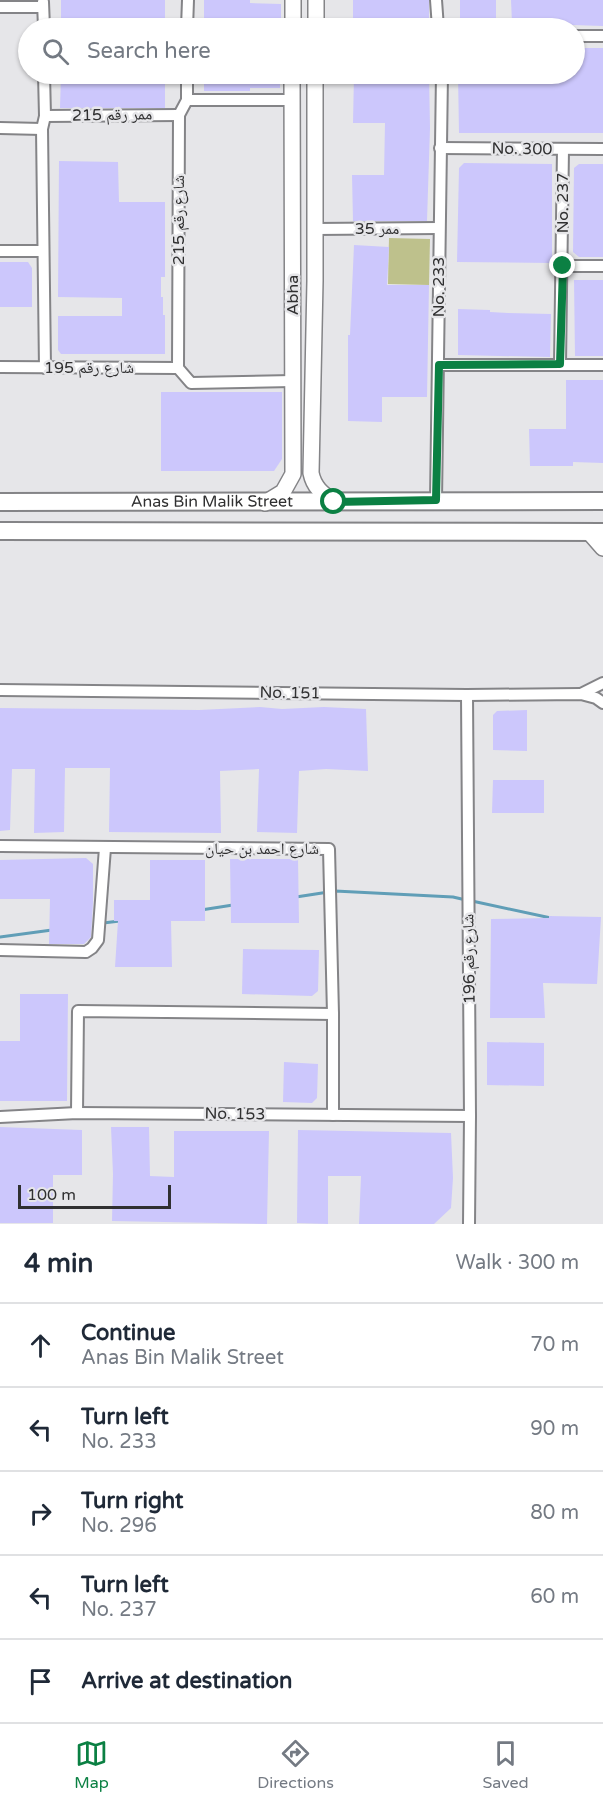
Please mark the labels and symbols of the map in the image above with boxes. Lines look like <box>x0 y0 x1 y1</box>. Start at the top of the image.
street label: ممر رقم 215 <box>72 104 152 126</box>
street label: No. 300 <box>492 138 552 160</box>
street label: No. 237 <box>553 173 573 233</box>
street label: شارع رقم 215 <box>169 175 189 265</box>
street label: ممر 35 <box>355 219 399 239</box>
route end <box>549 252 575 278</box>
street label: No. 233 <box>429 257 449 317</box>
street label: Abha <box>283 275 303 315</box>
street label: شارع رقم 195 <box>44 358 134 378</box>
route start <box>320 488 346 514</box>
street label: Anas Bin Malik Street <box>131 492 293 512</box>
street label: No. 151 <box>260 682 320 704</box>
street label: شارع احمد بن حيان <box>205 839 319 859</box>
street label: شارع رقم 196 <box>458 914 480 1004</box>
street label: No. 153 <box>205 1103 265 1125</box>
scale bar <box>18 1182 171 1210</box>

